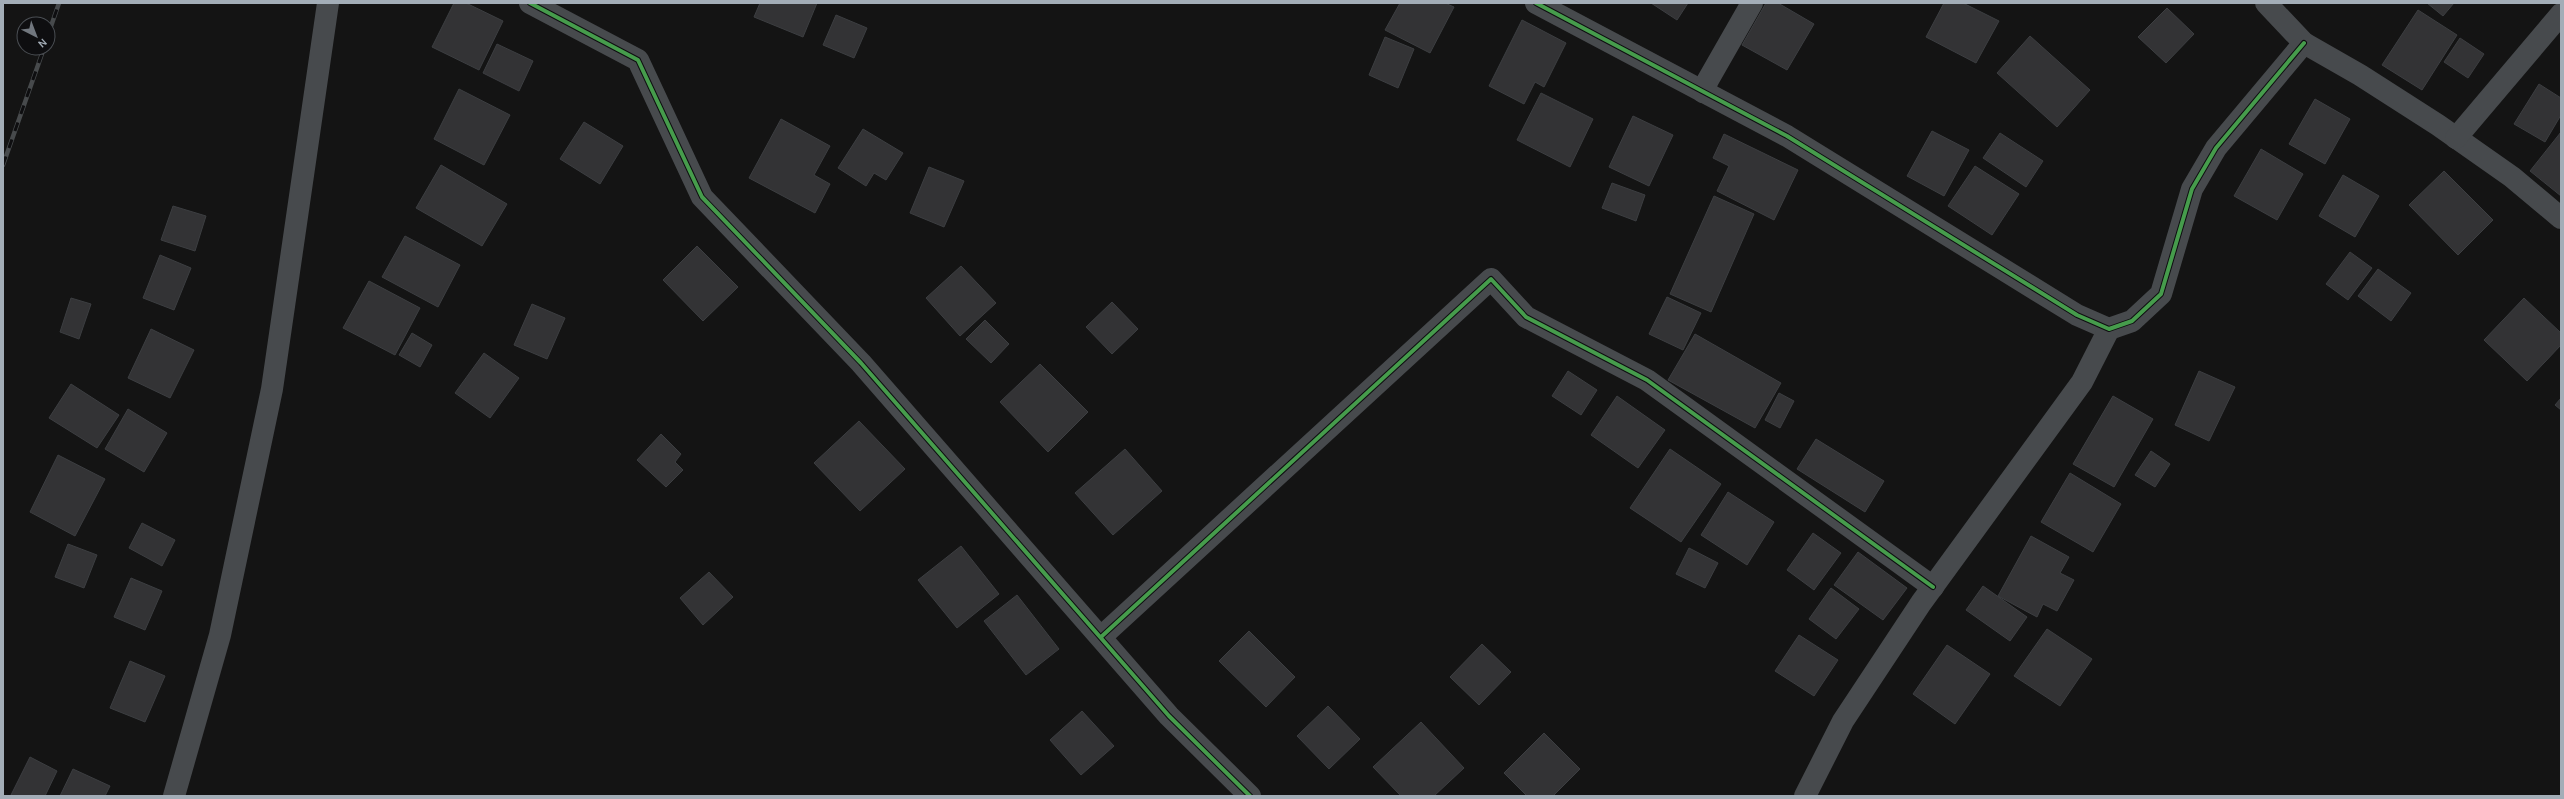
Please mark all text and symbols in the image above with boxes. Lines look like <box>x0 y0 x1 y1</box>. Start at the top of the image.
north arrow <box>16 16 56 56</box>
text: N <box>35 36 50 51</box>

